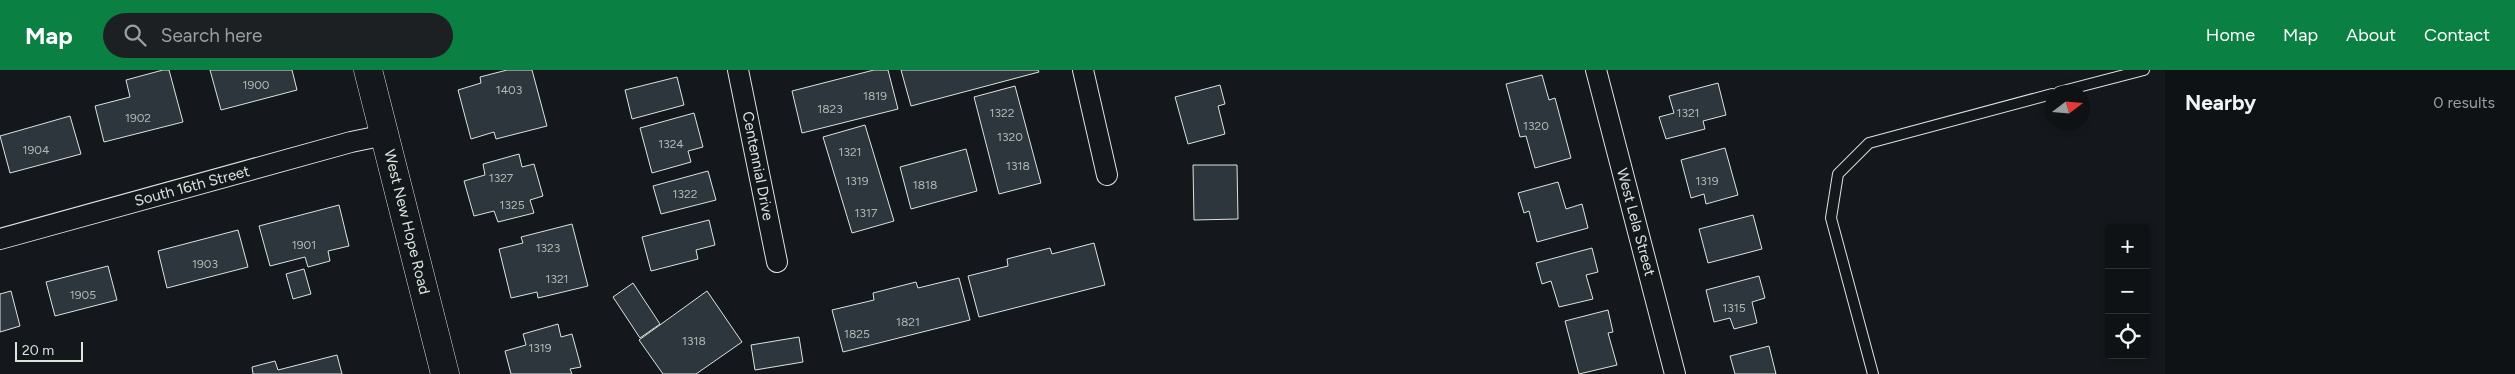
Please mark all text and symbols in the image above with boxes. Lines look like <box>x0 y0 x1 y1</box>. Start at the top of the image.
search box <box>103 13 453 58</box>
text: Map <box>25 21 73 50</box>
icon: search <box>121 21 149 49</box>
text: Search here <box>161 24 262 47</box>
text: Home <box>2206 24 2255 46</box>
text: Map <box>2283 24 2318 46</box>
text: About <box>2346 24 2396 46</box>
text: Contact <box>2424 24 2490 46</box>
house number: 1900 <box>242 78 270 92</box>
house number: 1403 <box>496 83 522 97</box>
north arrow <box>2045 85 2090 130</box>
house number: 1819 <box>863 89 887 103</box>
text: Nearby <box>2185 90 2256 115</box>
text: 0 results <box>2433 93 2495 112</box>
house number: 1823 <box>817 102 843 116</box>
house number: 1322 <box>990 106 1014 120</box>
house number: 1321 <box>1676 106 1700 120</box>
street label: Centennial Drive <box>739 110 777 222</box>
house number: 1902 <box>125 111 151 125</box>
house number: 1320 <box>1523 119 1549 133</box>
house number: 1320 <box>997 130 1023 144</box>
house number: 1324 <box>658 137 684 151</box>
house number: 1904 <box>23 143 50 157</box>
house number: 1321 <box>838 145 862 159</box>
street label: West New Hope Road <box>380 148 434 296</box>
house number: 1318 <box>1006 159 1030 173</box>
street label: South 16th Street <box>132 162 252 210</box>
street label: West Lela Street <box>1613 166 1659 278</box>
house number: 1327 <box>489 171 514 185</box>
house number: 1319 <box>845 174 869 188</box>
house number: 1319 <box>1695 174 1719 188</box>
house number: 1818 <box>913 178 937 192</box>
house number: 1322 <box>673 187 697 201</box>
house number: 1325 <box>499 198 525 212</box>
house number: 1317 <box>855 206 878 220</box>
map controls <box>2105 224 2150 359</box>
button: + <box>2105 224 2150 269</box>
house number: 1901 <box>292 238 316 252</box>
house number: 1323 <box>536 241 560 255</box>
house number: 1903 <box>192 257 218 271</box>
button: − <box>2105 269 2150 314</box>
house number: 1321 <box>545 272 569 286</box>
house number: 1905 <box>70 288 96 302</box>
house number: 1315 <box>1722 301 1746 315</box>
button: locate <box>2105 314 2150 359</box>
house number: 1821 <box>896 315 920 329</box>
house number: 1825 <box>844 327 870 341</box>
house number: 1318 <box>682 334 706 348</box>
scale bar <box>15 339 82 362</box>
house number: 1319 <box>528 341 552 355</box>
text: 20 m <box>22 342 54 359</box>

